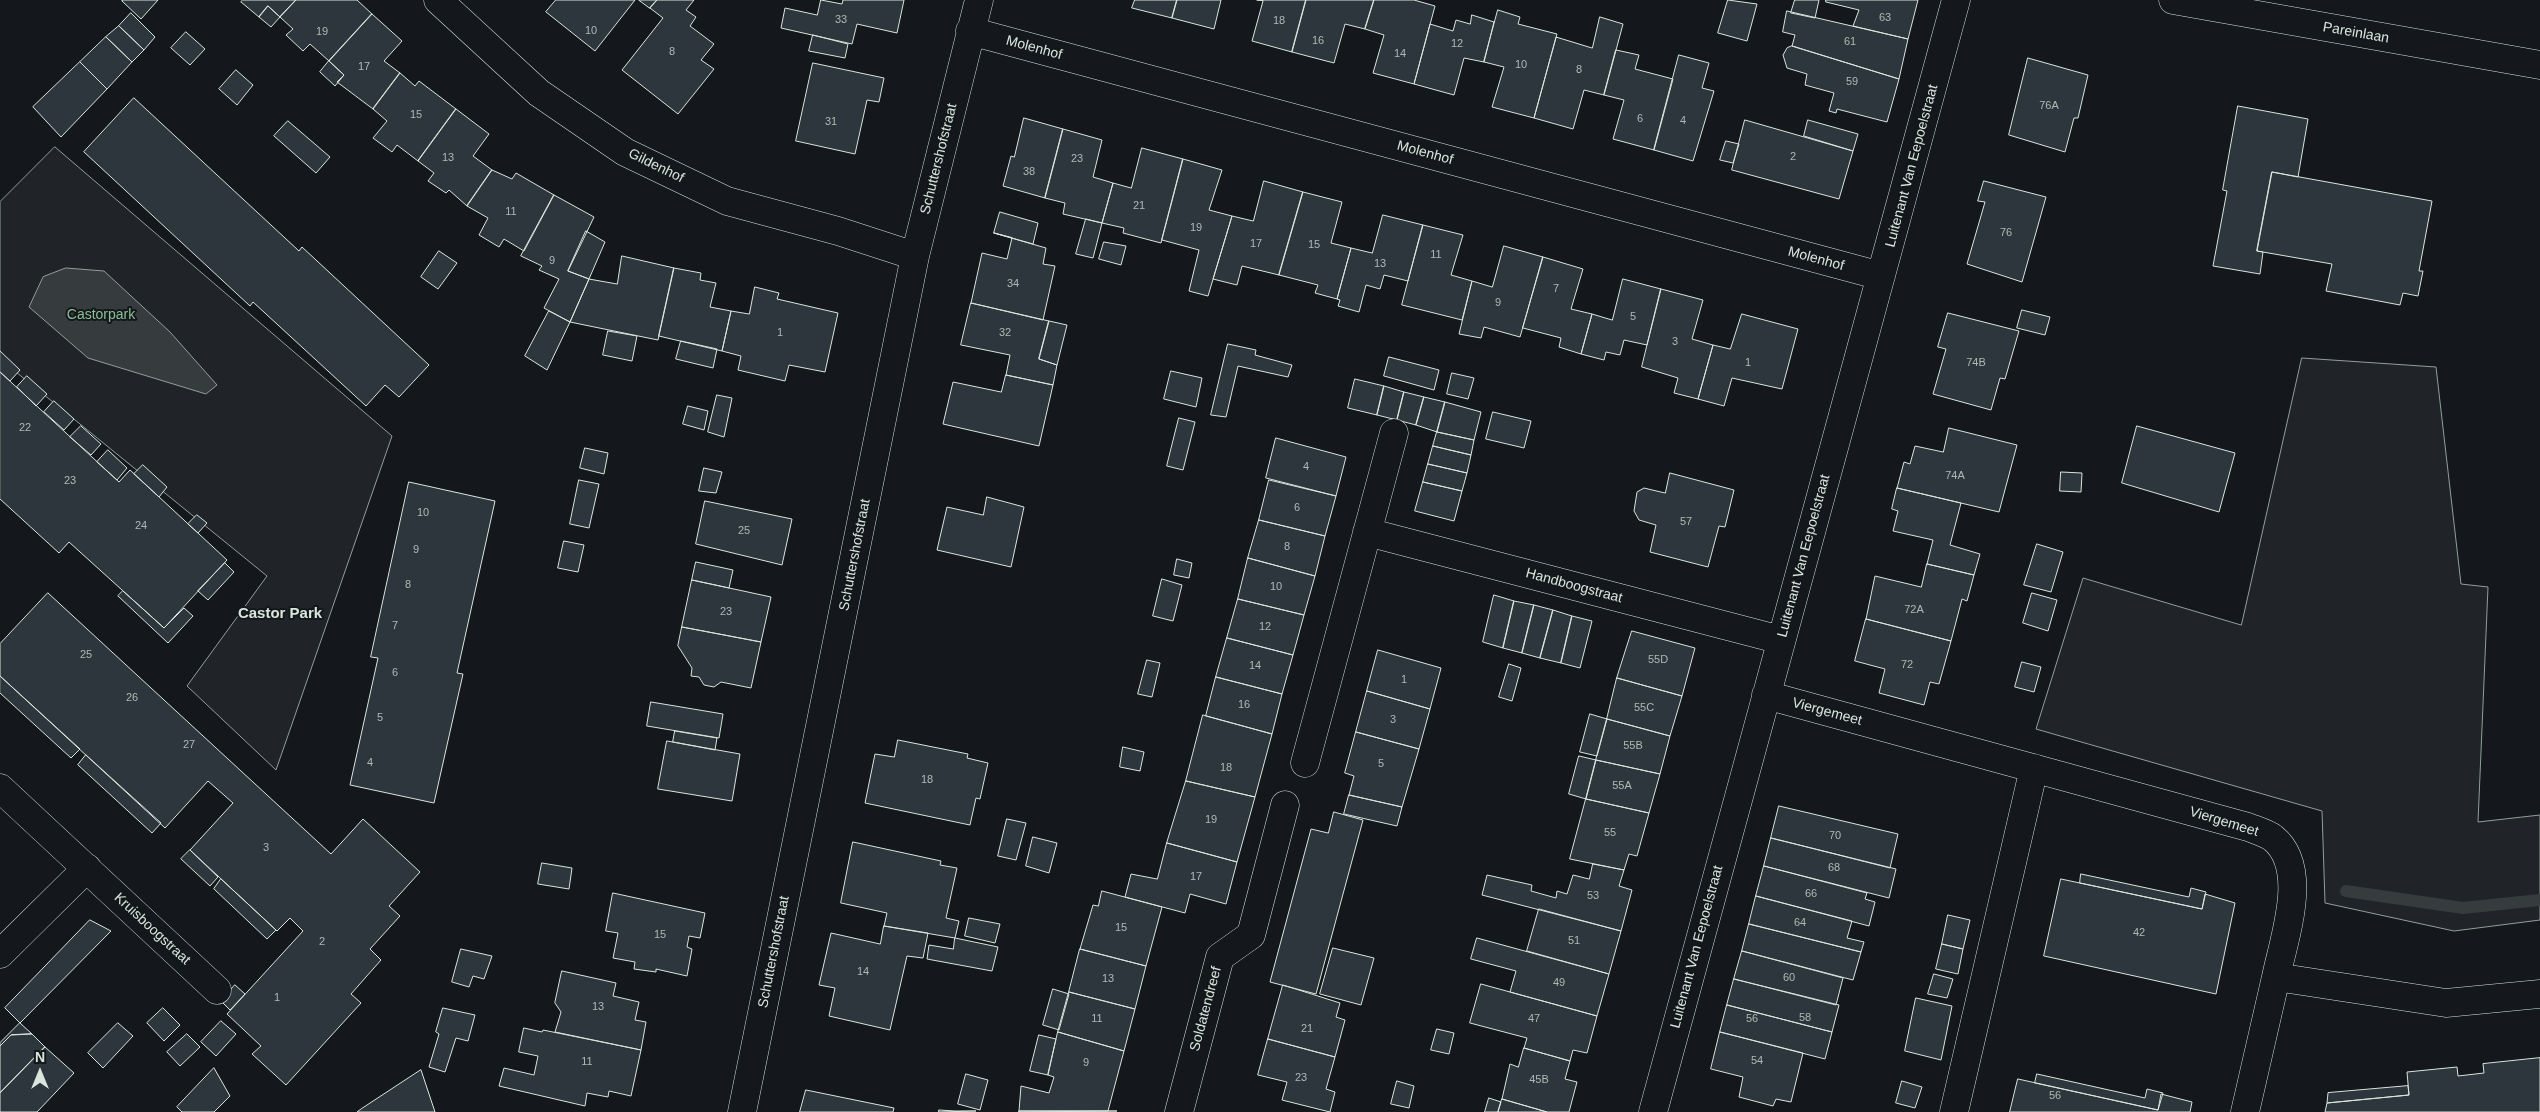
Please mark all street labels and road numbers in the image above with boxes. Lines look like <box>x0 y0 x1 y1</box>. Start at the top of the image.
street label: Pareinlaan <box>2322 19 2390 47</box>
street label: Molenhof <box>1004 32 1064 64</box>
street label: Luitenant Van Eepoelstraat <box>1882 83 1942 249</box>
street label: Schuttershofstraat <box>917 102 961 216</box>
street label: Molenhof <box>1395 137 1455 169</box>
street label: Gildenhof <box>625 145 687 187</box>
street label: Molenhof <box>1786 243 1846 275</box>
street label: Luitenant Van Eepoelstraat <box>1774 473 1834 639</box>
street label: Schuttershofstraat <box>836 498 874 612</box>
street label: Handboogstraat <box>1524 565 1624 607</box>
street label: Viergemeet <box>1790 695 1864 729</box>
street label: Viergemeet <box>2187 804 2261 840</box>
street label: Luitenant Van Eepoelstraat <box>1667 864 1727 1030</box>
street label: Kruisboogstraat <box>110 889 194 969</box>
street label: Schuttershofstraat <box>755 895 793 1009</box>
street label: Soldatendreef <box>1187 965 1225 1053</box>

